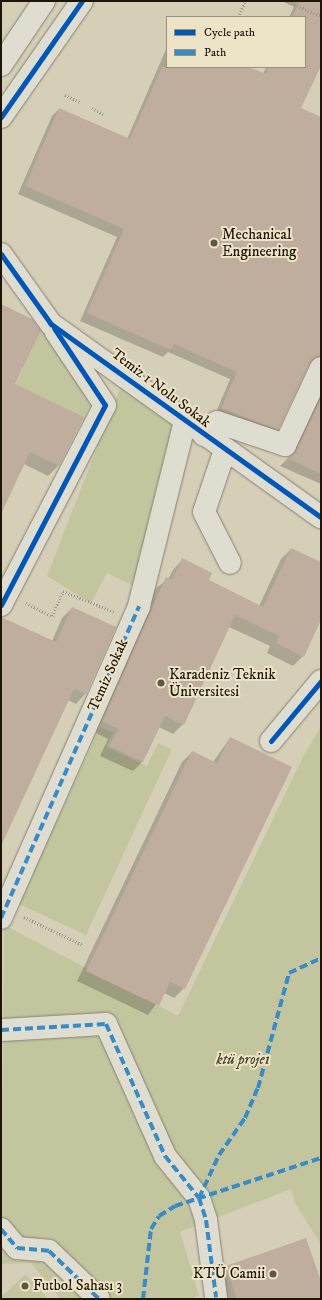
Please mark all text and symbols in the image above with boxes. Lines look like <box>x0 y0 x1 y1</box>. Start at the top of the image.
legend <box>166 16 306 68</box>
text: Cycle path <box>204 25 255 40</box>
text: Path <box>204 45 226 60</box>
place label: Mechanical Engineering <box>222 225 296 260</box>
marker: Mechanical Engineering <box>209 238 219 248</box>
street label: Temiz 1 Nolu Sokak <box>108 345 214 431</box>
street label: Temiz Sokak <box>84 636 132 714</box>
place label: Karadeniz Teknik Üniversitesi <box>169 665 276 700</box>
marker: Karadeniz Teknik Üniversitesi <box>156 678 166 688</box>
park label: ktü proje1 <box>216 1051 270 1069</box>
place label: KTÜ Camii <box>193 1265 265 1283</box>
marker: KTÜ Camii <box>268 1269 278 1279</box>
place label: Futbol Sahası 3 <box>33 1277 122 1295</box>
marker: Futbol Sahası 3 <box>20 1281 30 1291</box>

